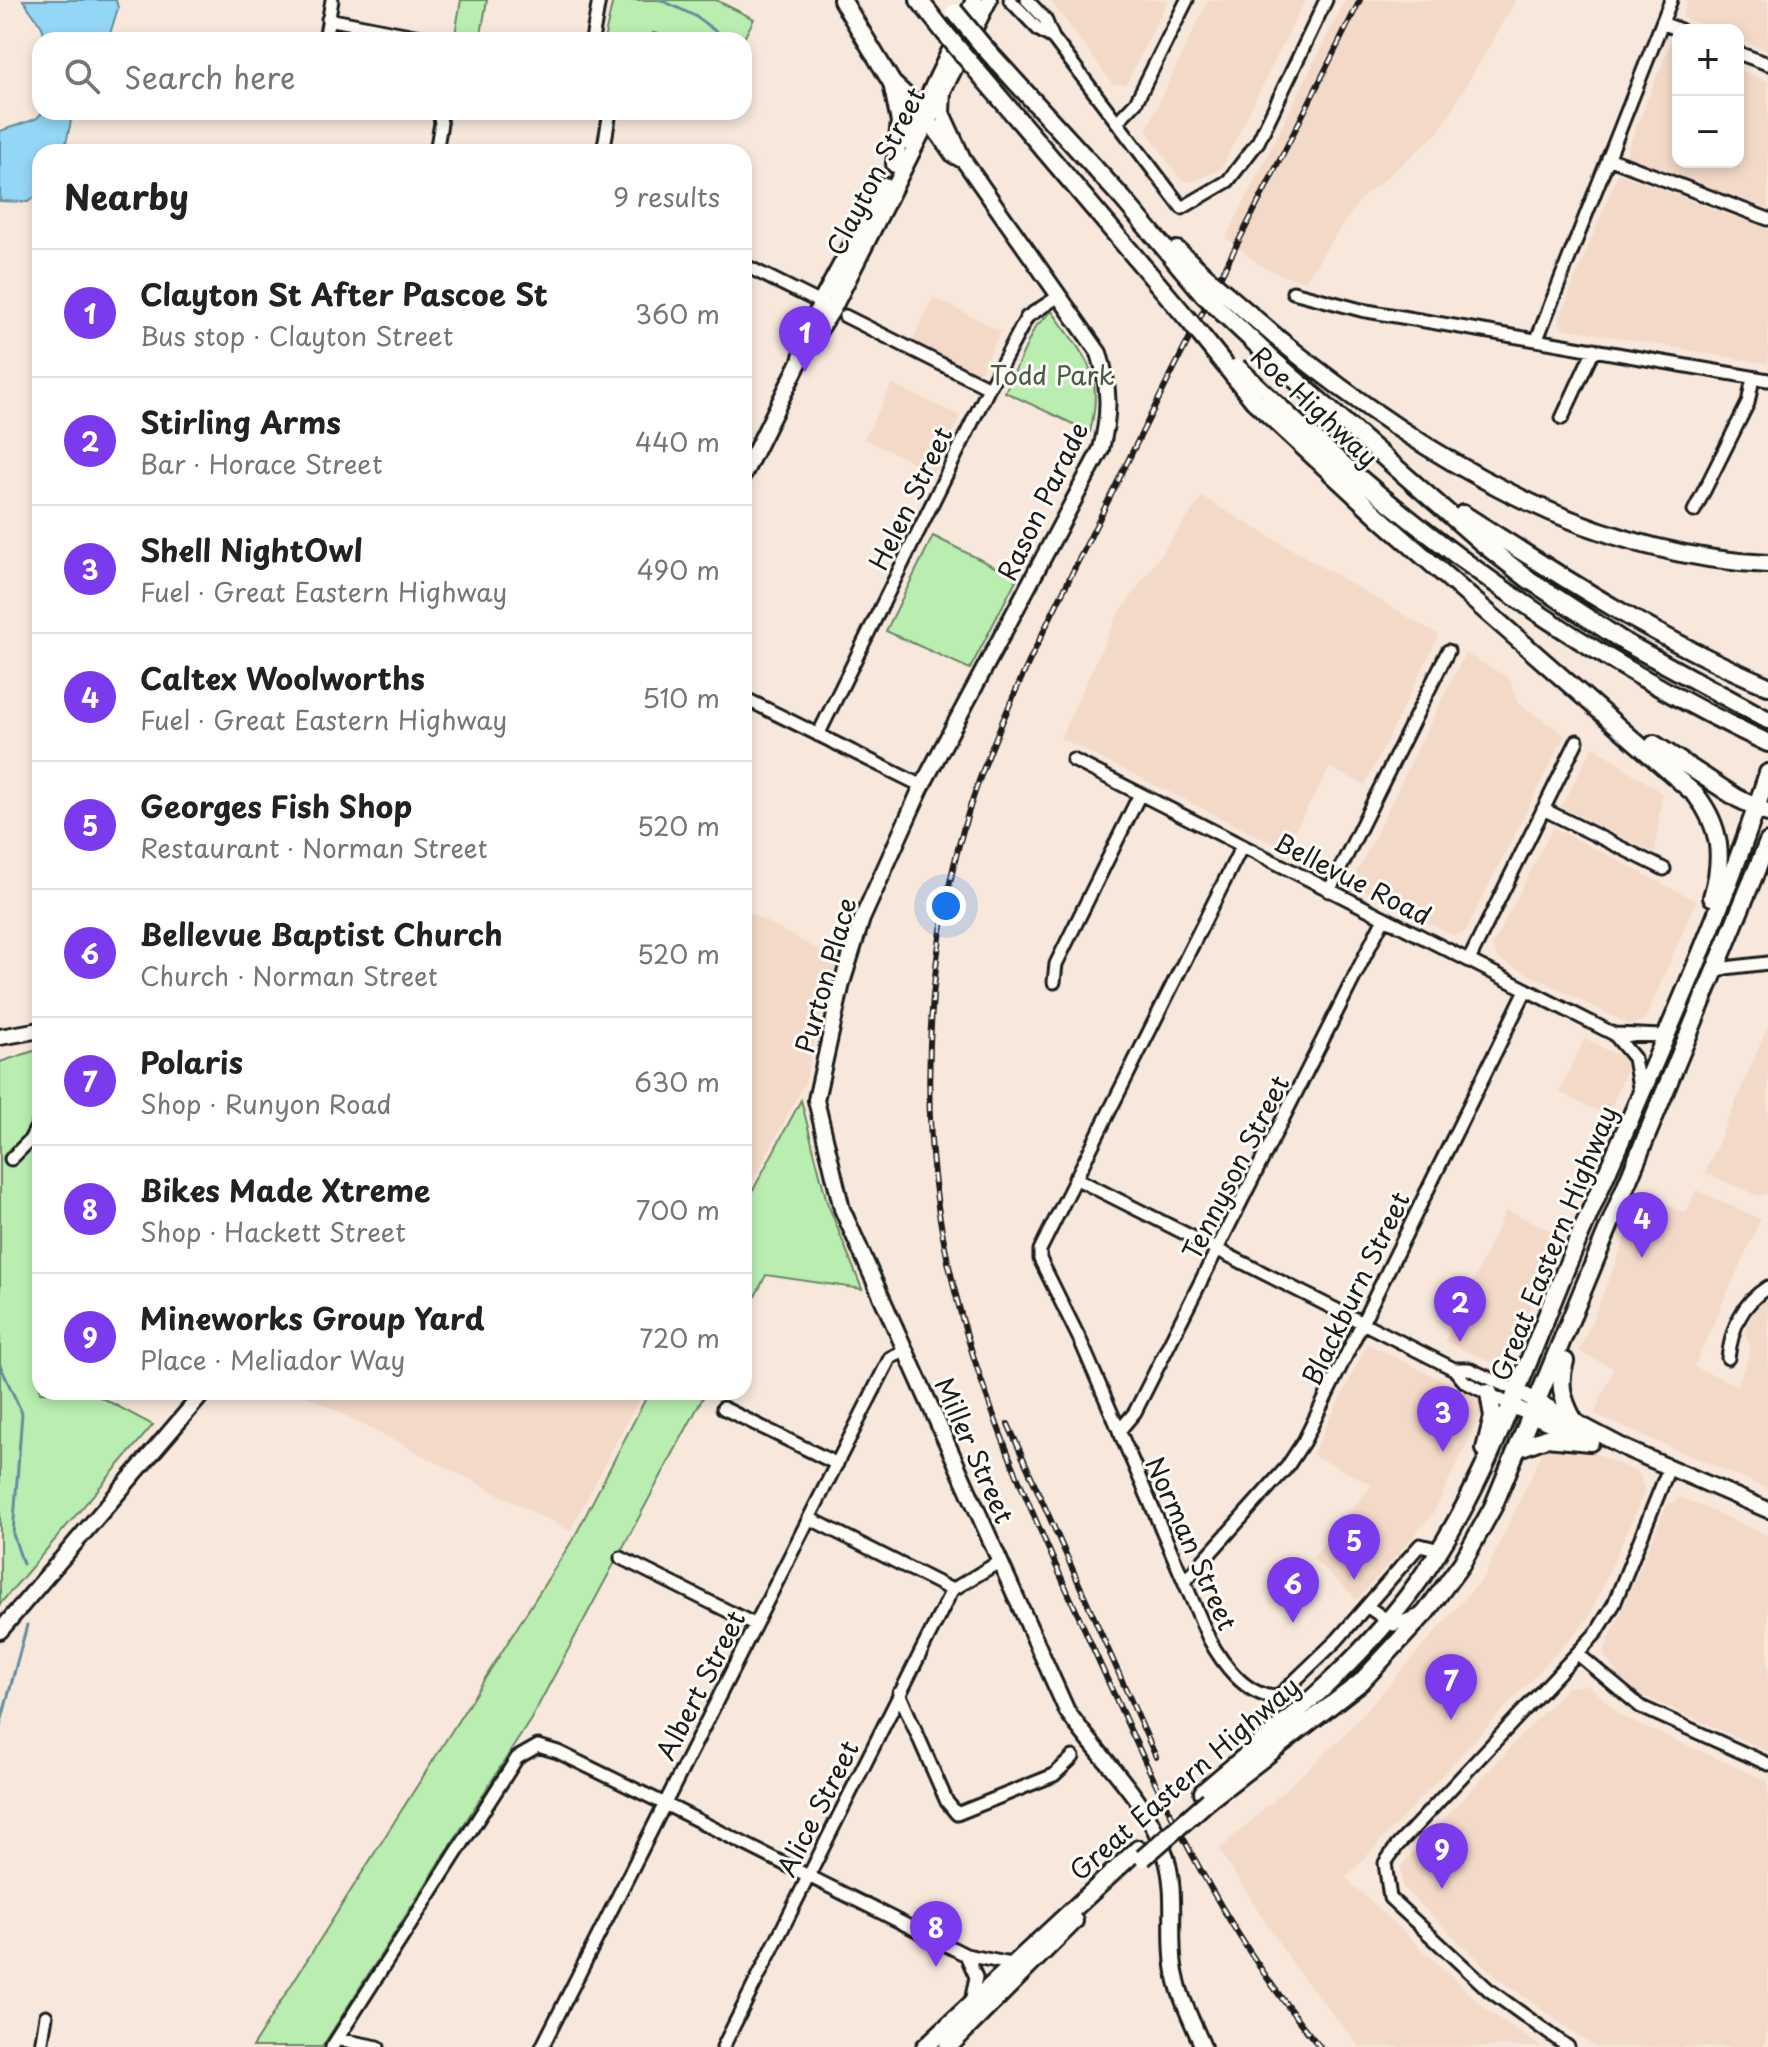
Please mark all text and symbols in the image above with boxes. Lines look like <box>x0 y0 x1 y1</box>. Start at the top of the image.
map controls <box>1672 24 1744 168</box>
button: + <box>1672 24 1744 96</box>
search box <box>32 32 752 120</box>
icon: search <box>60 54 104 98</box>
text: Search here <box>124 54 296 99</box>
street label: Clayton Street <box>816 80 934 262</box>
button: − <box>1672 96 1744 168</box>
text: Nearby <box>64 170 189 222</box>
text: 9 results <box>613 177 720 216</box>
text: Clayton St After Pascoe St <box>140 271 548 316</box>
text: 1 <box>84 294 96 333</box>
text: 360 m <box>635 294 720 333</box>
pin: 1 <box>779 306 831 372</box>
text: Bus stop · Clayton Street <box>140 316 453 355</box>
street label: Roe Highway <box>1243 337 1387 475</box>
park label: Todd Park <box>990 355 1114 394</box>
text: Stirling Arms <box>140 399 341 444</box>
street label: Rason Parade <box>987 415 1097 587</box>
street label: Helen Street <box>858 420 962 576</box>
text: 2 <box>81 422 99 461</box>
text: 440 m <box>635 422 720 461</box>
text: Bar · Horace Street <box>140 444 383 483</box>
text: Shell NightOwl <box>140 527 363 572</box>
text: 3 <box>81 550 99 589</box>
text: 490 m <box>637 550 720 589</box>
text: Fuel · Great Eastern Highway <box>140 572 507 611</box>
text: Caltex Woolworths <box>140 655 425 700</box>
text: 4 <box>81 678 99 717</box>
text: 510 m <box>642 678 720 717</box>
text: Fuel · Great Eastern Highway <box>140 700 507 739</box>
text: Georges Fish Shop <box>140 783 412 828</box>
text: 5 <box>82 806 98 845</box>
text: 520 m <box>637 806 720 845</box>
street label: Bellevue Road <box>1268 822 1438 934</box>
text: Restaurant · Norman Street <box>140 828 487 867</box>
your location <box>926 886 966 926</box>
street label: Purton Place <box>784 893 866 1057</box>
text: Bellevue Baptist Church <box>140 911 503 956</box>
text: 6 <box>81 934 99 973</box>
text: 520 m <box>637 934 720 973</box>
text: Church · Norman Street <box>140 956 438 995</box>
text: Polaris <box>140 1039 243 1084</box>
text: 7 <box>83 1062 97 1101</box>
text: 630 m <box>634 1062 720 1101</box>
street label: Tennyson Street <box>1172 1068 1298 1266</box>
text: Shop · Runyon Road <box>140 1084 392 1123</box>
street label: Great Eastern Highway <box>1480 1099 1626 1387</box>
text: Bikes Made Xtreme <box>140 1167 430 1212</box>
street label: Blackburn Street <box>1291 1185 1419 1391</box>
text: 8 <box>82 1190 98 1229</box>
text: 700 m <box>636 1190 720 1229</box>
pin: 4 <box>1616 1192 1668 1258</box>
text: Shop · Hackett Street <box>140 1212 406 1251</box>
pin: 2 <box>1434 1276 1486 1342</box>
text: Mineworks Group Yard <box>140 1295 485 1340</box>
text: 9 <box>82 1318 98 1357</box>
text: 720 m <box>639 1318 720 1357</box>
text: Place · Meliador Way <box>140 1340 405 1379</box>
street label: Miller Street <box>925 1371 1025 1529</box>
pin: 3 <box>1417 1386 1469 1452</box>
street label: Norman Street <box>1136 1450 1248 1636</box>
pin: 5 <box>1328 1514 1380 1580</box>
pin: 6 <box>1267 1557 1319 1623</box>
street label: Albert Street <box>646 1603 754 1767</box>
pin: 7 <box>1425 1654 1477 1720</box>
street label: Great Eastern Highway <box>1060 1667 1308 1889</box>
street label: Alice Street <box>766 1733 868 1883</box>
pin: 9 <box>1416 1823 1468 1889</box>
pin: 8 <box>910 1901 962 1967</box>

